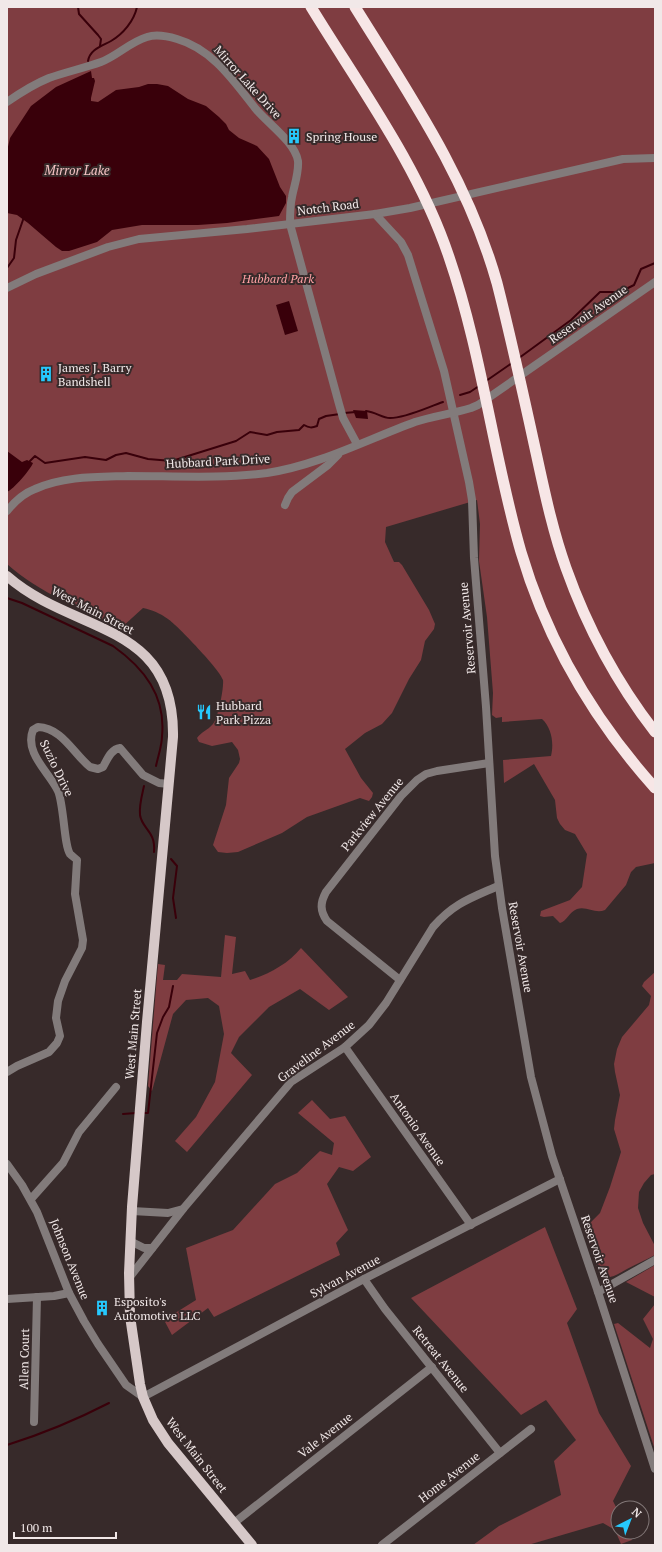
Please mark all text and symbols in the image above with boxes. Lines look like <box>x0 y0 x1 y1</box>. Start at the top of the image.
street label: Mirror Lake Drive <box>211 42 285 122</box>
building icon: Spring House <box>285 127 303 145</box>
place label: Spring House <box>306 129 377 144</box>
water label: Mirror Lake <box>43 161 110 179</box>
street label: Notch Road <box>296 196 360 218</box>
park label: Hubbard Park <box>241 271 314 286</box>
street label: Reservoir Avenue <box>546 281 630 347</box>
place label: James J. Barry Bandshell <box>58 360 132 389</box>
building icon: James J. Barry Bandshell <box>37 365 55 383</box>
street label: Hubbard Park Drive <box>165 451 271 471</box>
street label: Reservoir Avenue <box>456 581 478 675</box>
street label: West Main Street <box>49 583 138 638</box>
place label: Hubbard Park Pizza <box>216 698 271 727</box>
restaurant icon: Hubbard Park Pizza <box>195 703 213 721</box>
street label: Suzio Drive <box>37 737 77 799</box>
street label: Parkview Avenue <box>338 774 406 854</box>
street label: Reservoir Avenue <box>506 900 536 994</box>
street label: West Main Street <box>122 987 144 1080</box>
street label: Graveline Avenue <box>274 1017 358 1085</box>
street label: Antonio Avenue <box>387 1090 449 1168</box>
street label: Reservoir Avenue <box>578 1213 622 1305</box>
street label: Johnson Avenue <box>47 1216 93 1302</box>
street label: Sylvan Avenue <box>307 1251 383 1301</box>
place label: Esposito's Automotive LLC <box>114 1294 201 1323</box>
building icon: Esposito's Automotive LLC <box>93 1299 111 1317</box>
street label: Retreat Avenue <box>410 1323 472 1395</box>
street label: Allen Court <box>16 1328 32 1390</box>
street label: Vale Avenue <box>295 1409 355 1461</box>
street label: West Main Street <box>163 1414 231 1496</box>
street label: Home Avenue <box>415 1448 483 1506</box>
north arrow <box>610 1500 650 1540</box>
text: N <box>629 1505 645 1521</box>
scale bar <box>14 1514 116 1540</box>
text: 100 m <box>20 1520 53 1535</box>

